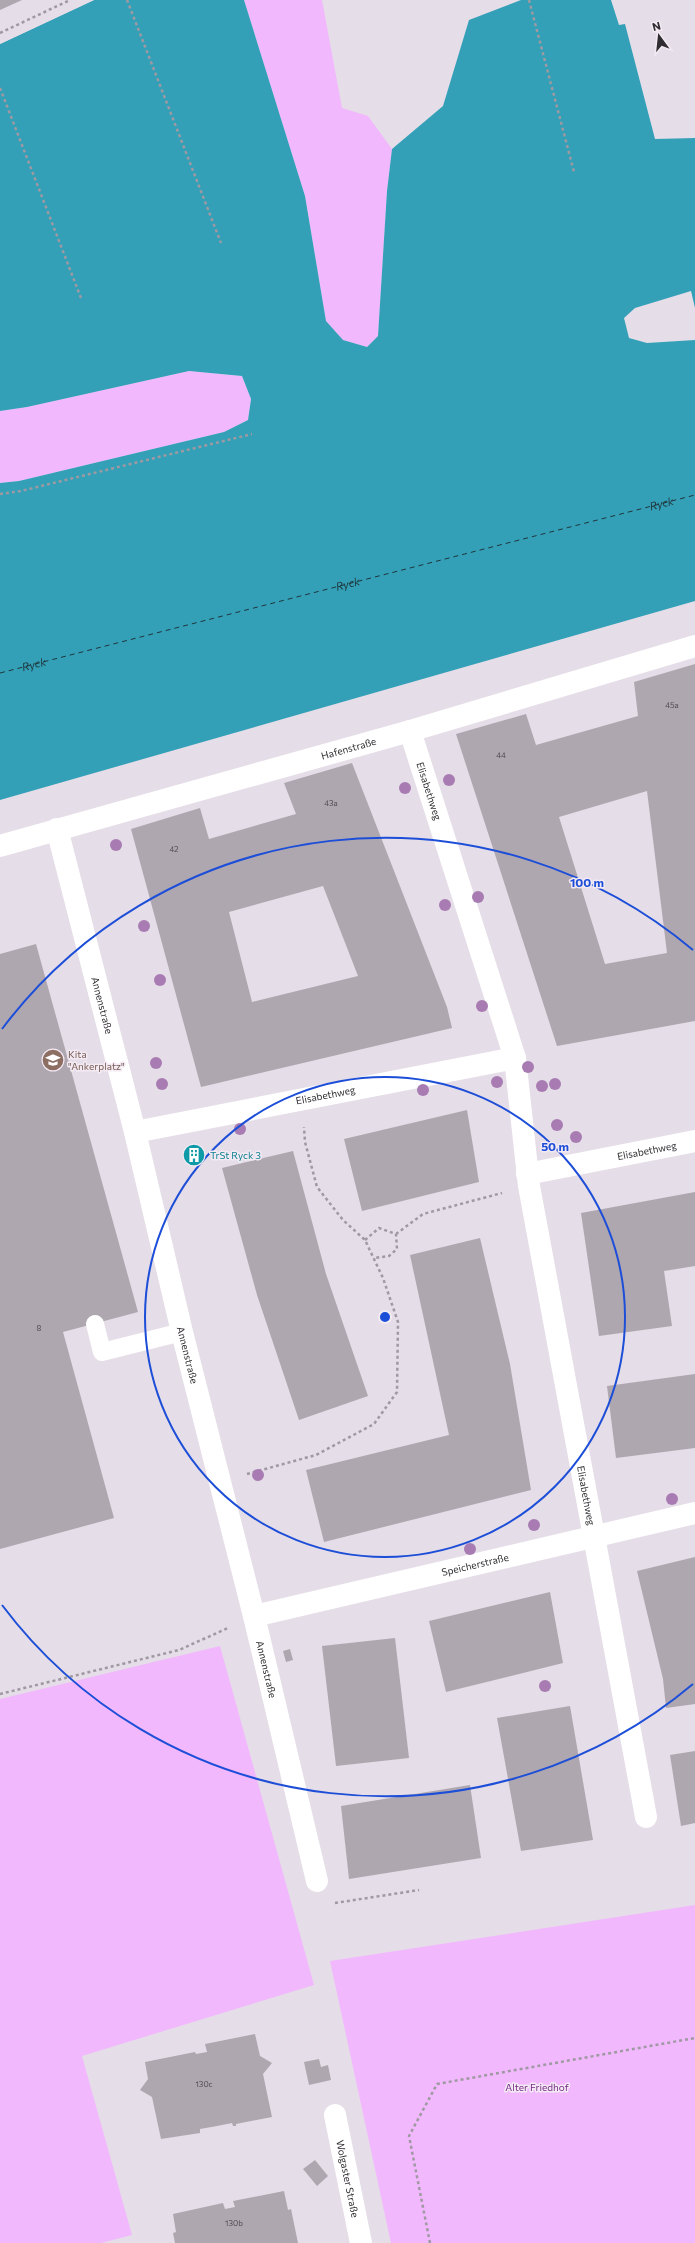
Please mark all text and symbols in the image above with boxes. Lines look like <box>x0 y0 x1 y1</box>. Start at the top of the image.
north arrow <box>639 16 679 56</box>
text: N <box>651 19 662 33</box>
water label: Ryck <box>648 493 676 512</box>
water label: Ryck <box>334 574 362 593</box>
water label: Ryck <box>20 654 48 673</box>
house number: 45a <box>665 700 679 710</box>
street label: Hafenstraße <box>320 735 377 762</box>
house number: 44 <box>496 750 506 760</box>
street label: Elisabethweg <box>414 760 444 822</box>
house number: 43a <box>324 798 338 808</box>
house number: 42 <box>169 844 179 854</box>
text: 100 m <box>570 875 604 889</box>
street label: Annenstraße <box>89 975 115 1035</box>
school or university icon: Kita "Ankerplatz" <box>40 1047 66 1073</box>
place label: Kita "Ankerplatz" <box>68 1048 125 1072</box>
street label: Elisabethweg <box>295 1083 357 1107</box>
text: 50 m <box>541 1139 569 1153</box>
street label: Elisabethweg <box>616 1139 678 1162</box>
building icon: TrSt Ryck 3 <box>181 1142 207 1168</box>
place label: TrSt Ryck 3 <box>210 1149 261 1161</box>
centre of rings <box>378 1310 392 1324</box>
house number: 8 <box>37 1323 42 1333</box>
street label: Annenstraße <box>175 1325 201 1385</box>
street label: Elisabethweg <box>575 1465 598 1527</box>
street label: Speicherstraße <box>440 1551 510 1578</box>
street label: Annenstraße <box>254 1639 279 1699</box>
house number: 130c <box>195 2079 213 2089</box>
park label: Alter Friedhof <box>505 2081 569 2093</box>
street label: Wolgaster Straße <box>334 2139 362 2218</box>
house number: 130b <box>225 2218 243 2228</box>

